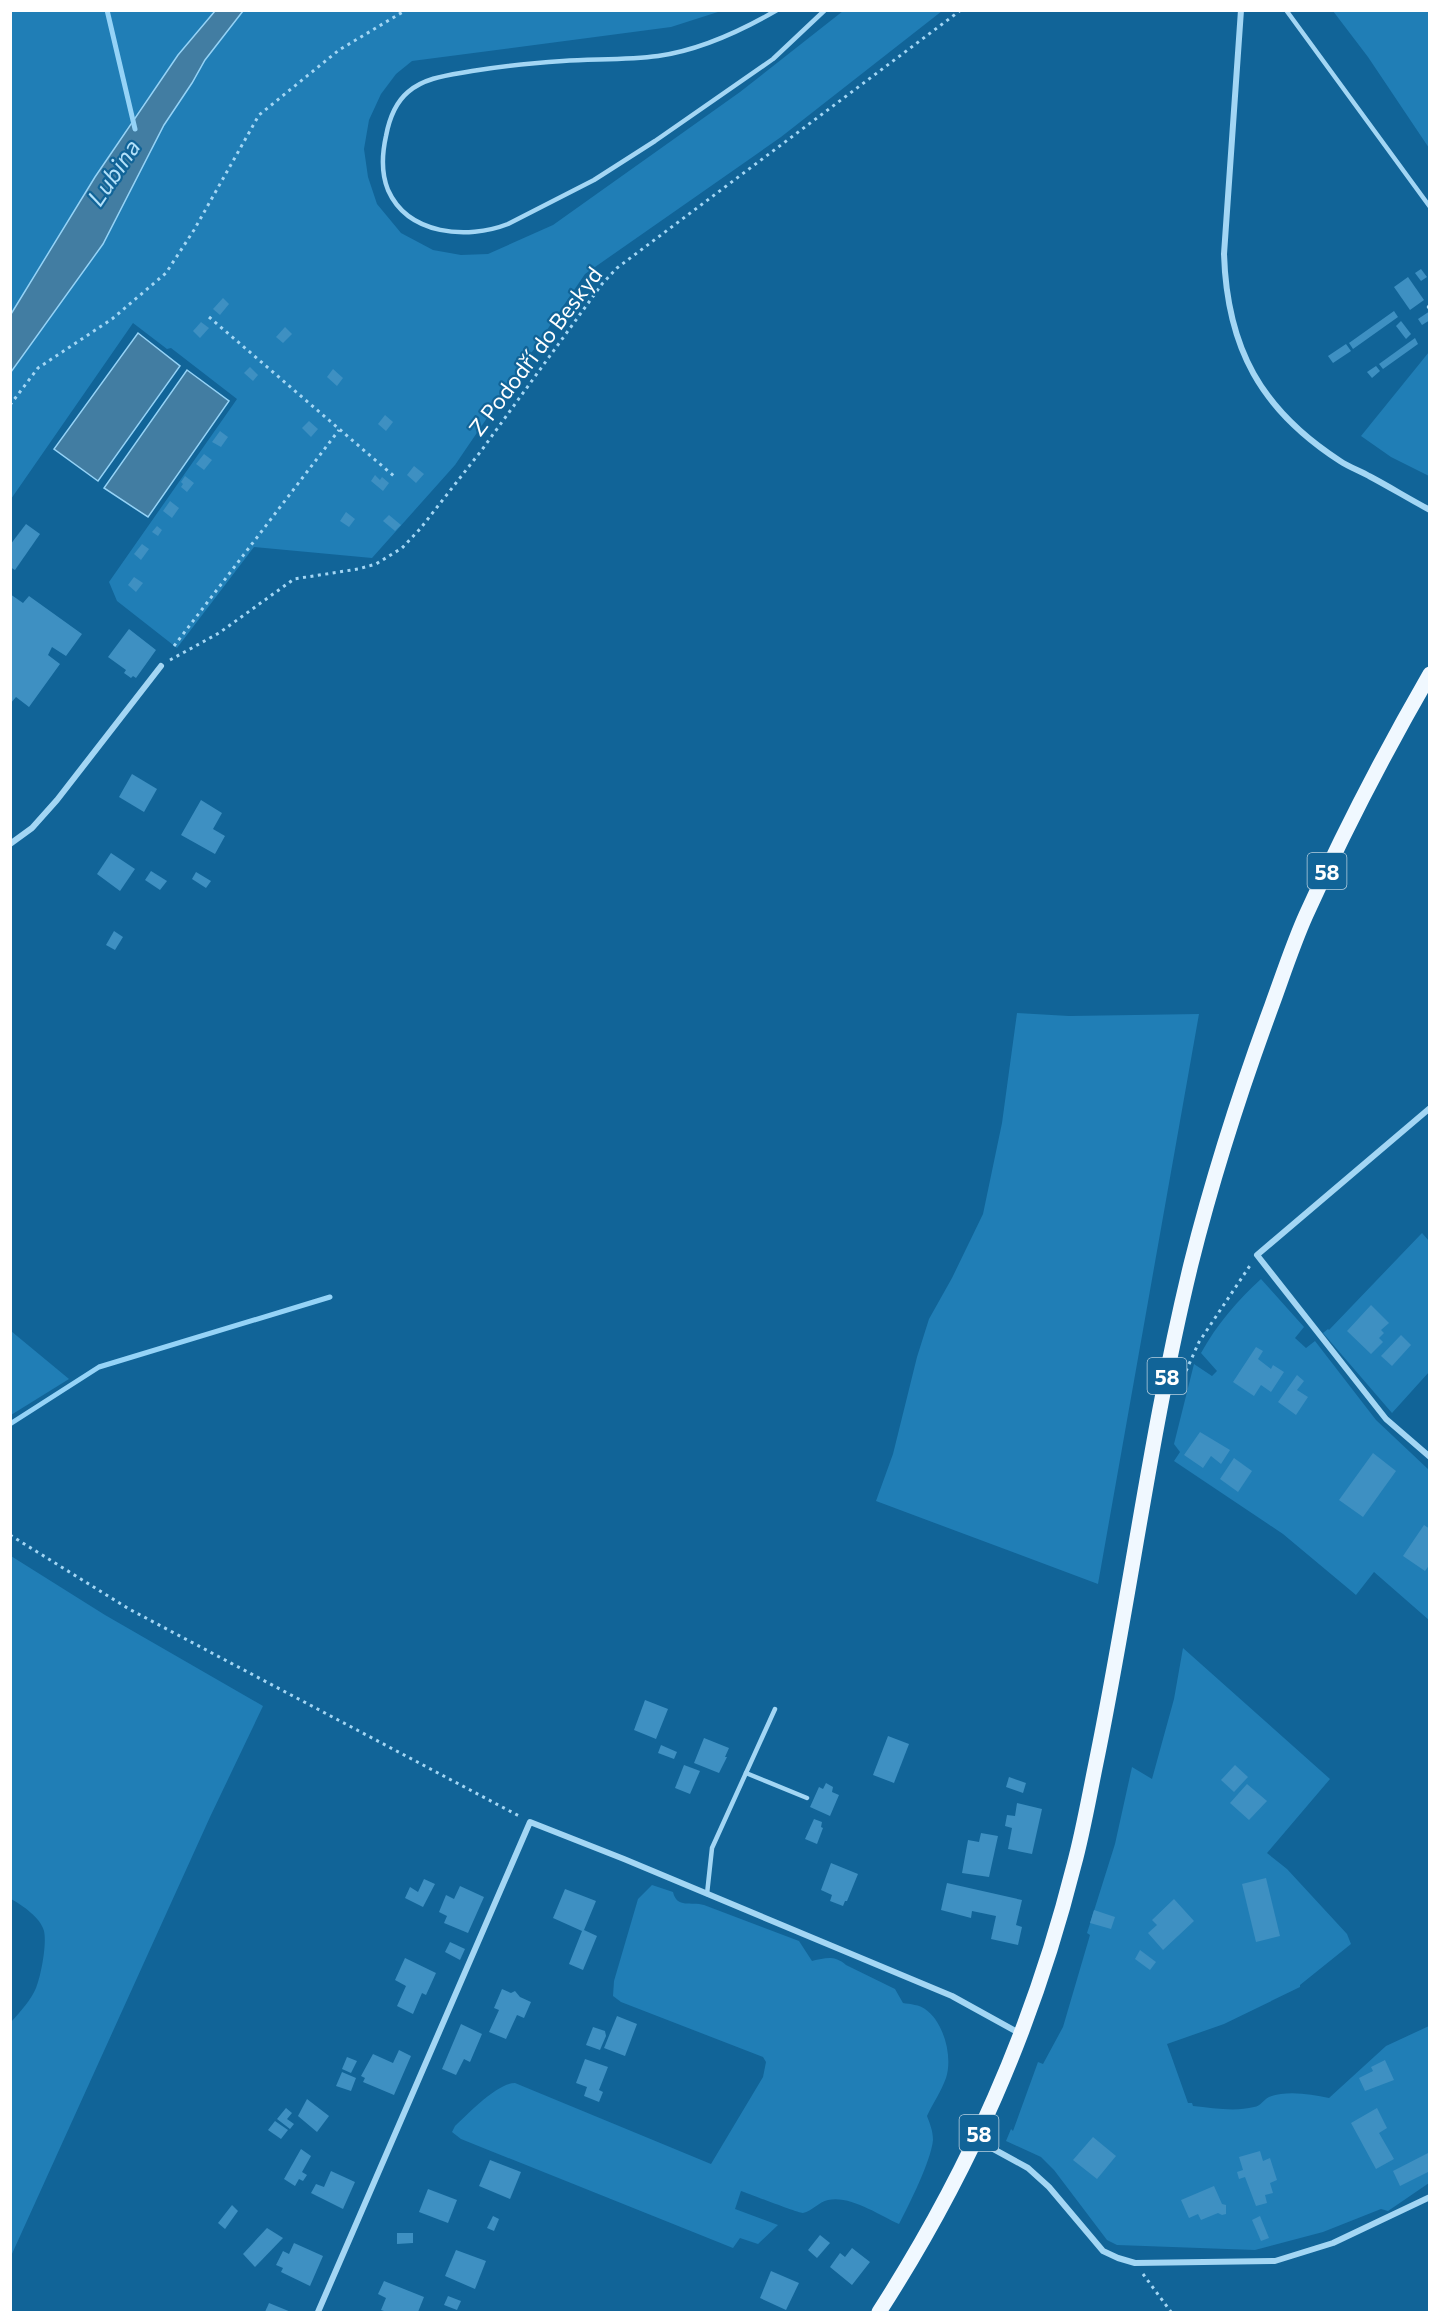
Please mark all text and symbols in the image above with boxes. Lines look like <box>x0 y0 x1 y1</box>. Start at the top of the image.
water label: Lubina <box>80 133 146 211</box>
street label: Z Pododří do Beskyd <box>463 261 607 441</box>
road number: 58 <box>1308 853 1346 889</box>
road number: 58 <box>1148 1358 1186 1394</box>
road number: 58 <box>960 2115 998 2151</box>

